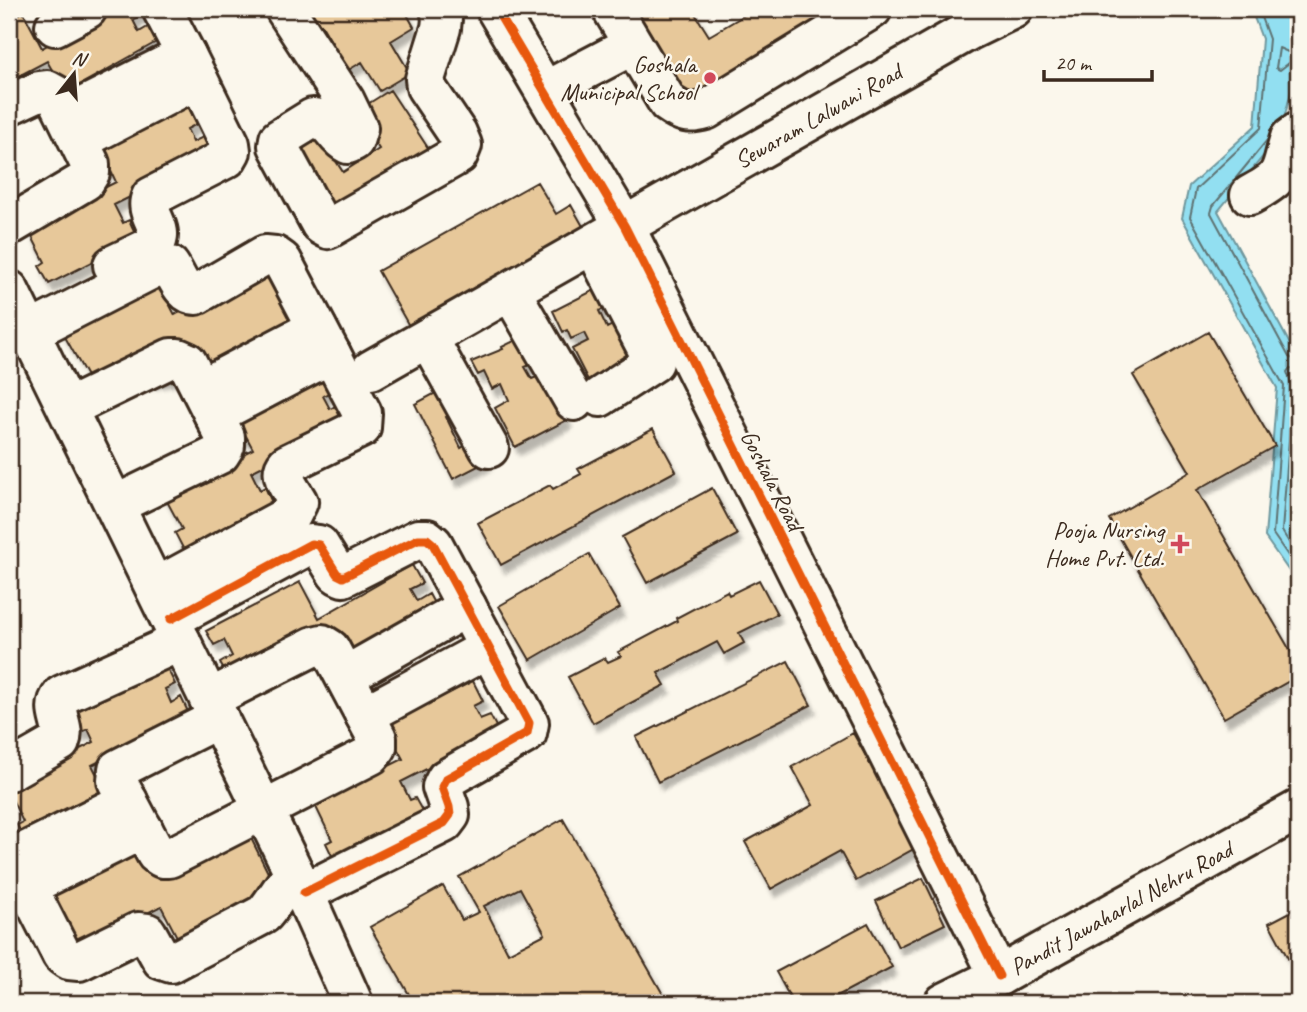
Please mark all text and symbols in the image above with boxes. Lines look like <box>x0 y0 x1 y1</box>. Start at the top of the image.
north arrow <box>38 38 108 108</box>
scale bar <box>1044 38 1153 82</box>
text: N <box>70 46 91 73</box>
place label: Goshala Municipal School <box>560 49 700 107</box>
text: 20 m <box>1055 50 1093 76</box>
street label: Sewaram Lalwani Road <box>729 55 910 175</box>
marker: Goshala Municipal School <box>702 70 718 86</box>
street label: Goshala Road <box>734 425 812 538</box>
place label: Pooja Nursing Home Pvt. Ltd. <box>1045 515 1166 573</box>
marker: Pooja Nursing Home Pvt. Ltd. <box>1170 534 1190 554</box>
street label: Pandit Jawaharlal Nehru Road <box>1005 833 1241 982</box>

